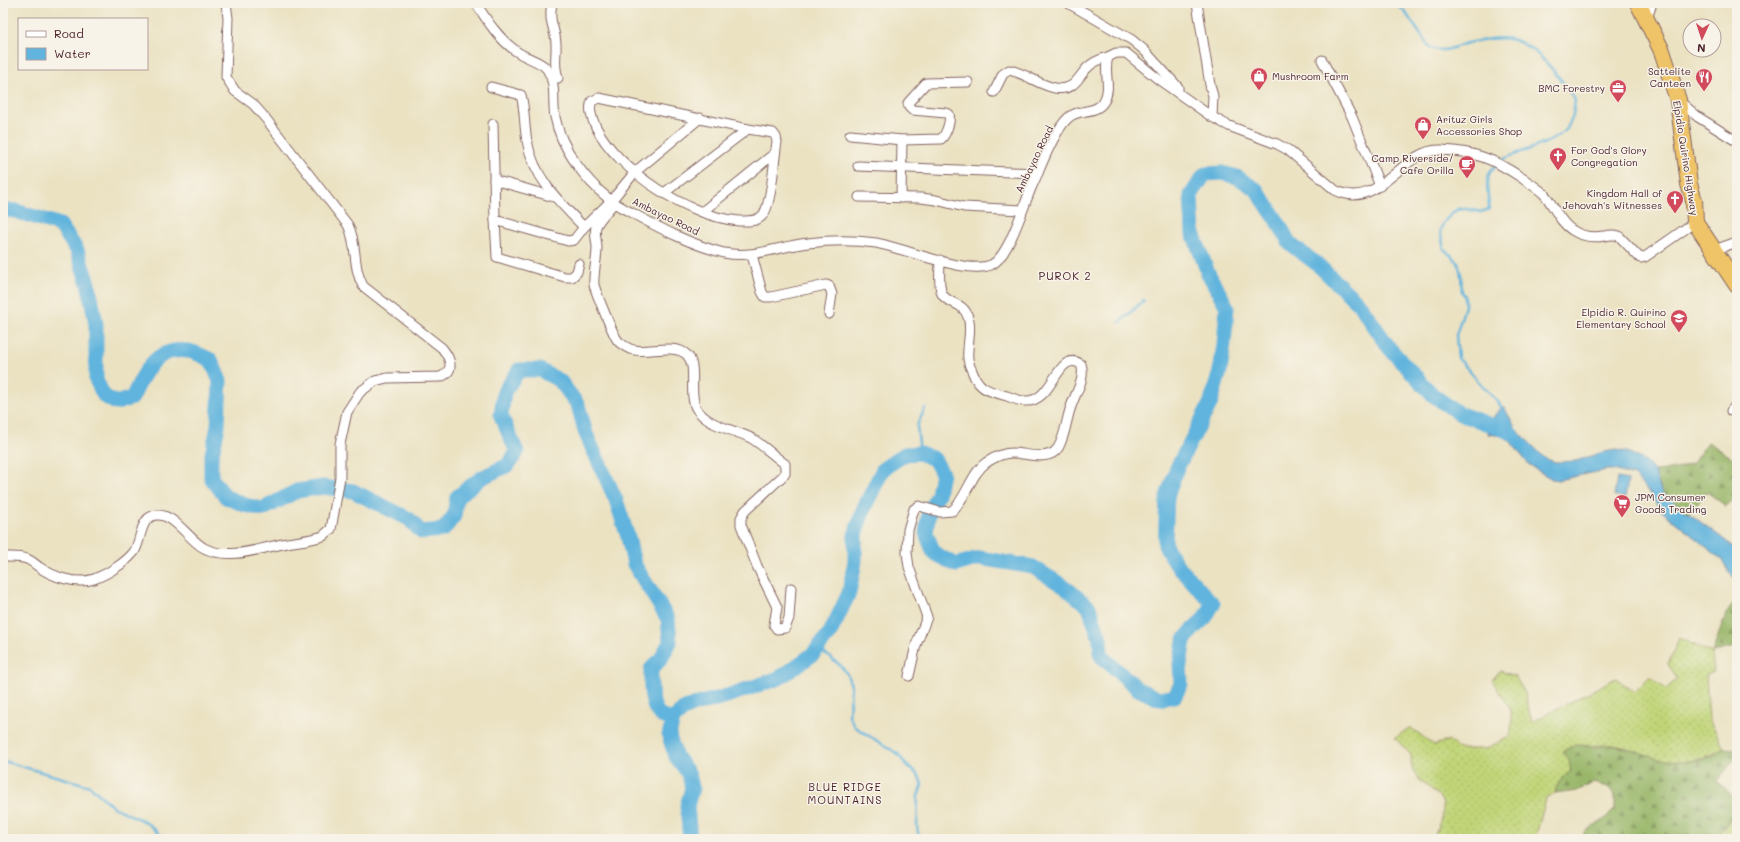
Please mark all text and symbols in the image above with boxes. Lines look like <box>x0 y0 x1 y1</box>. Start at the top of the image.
legend <box>18 18 148 70</box>
north arrow <box>1682 18 1722 58</box>
text: Road <box>54 25 84 41</box>
text: N <box>1697 41 1706 56</box>
text: Water <box>54 45 91 61</box>
place label: Sattelite Canteen <box>1648 64 1691 90</box>
shop icon: Mushroom Farm <box>1249 66 1269 91</box>
restaurant icon: Sattelite Canteen <box>1694 67 1714 92</box>
place label: Mushroom Farm <box>1272 69 1349 83</box>
office icon: BMC Forestry <box>1608 78 1628 103</box>
place label: BMC Forestry <box>1538 81 1605 95</box>
street label: Elpidio Quirino Highway <box>1670 100 1702 216</box>
place label: Arituz Girls Accessories Shop <box>1436 112 1522 138</box>
shop icon: Arituz Girls Accessories Shop <box>1413 115 1433 140</box>
street label: Ambayao Road <box>1012 123 1056 195</box>
place label: For God's Glory Congregation <box>1571 143 1647 169</box>
church icon: For God's Glory Congregation <box>1548 146 1568 171</box>
place label: Camp Riverside/ Cafe Orilla <box>1372 151 1454 177</box>
cafe icon: Camp Riverside/ Cafe Orilla <box>1457 154 1477 179</box>
place label: Kingdom Hall of Jehovah's Witnesses <box>1563 186 1663 212</box>
church icon: Kingdom Hall of Jehovah's Witnesses <box>1665 189 1685 214</box>
street label: Ambayao Road <box>630 194 702 238</box>
district label: PUROK 2 <box>1038 268 1092 283</box>
place label: Elpidio R. Quirino Elementary School <box>1576 305 1666 331</box>
school or university icon: Elpidio R. Quirino Elementary School <box>1669 308 1689 333</box>
place label: JPM Consumer Goods Trading <box>1635 490 1706 516</box>
supermarket icon: JPM Consumer Goods Trading <box>1612 493 1632 518</box>
district label: BLUE RIDGE MOUNTAINS <box>808 779 882 807</box>

